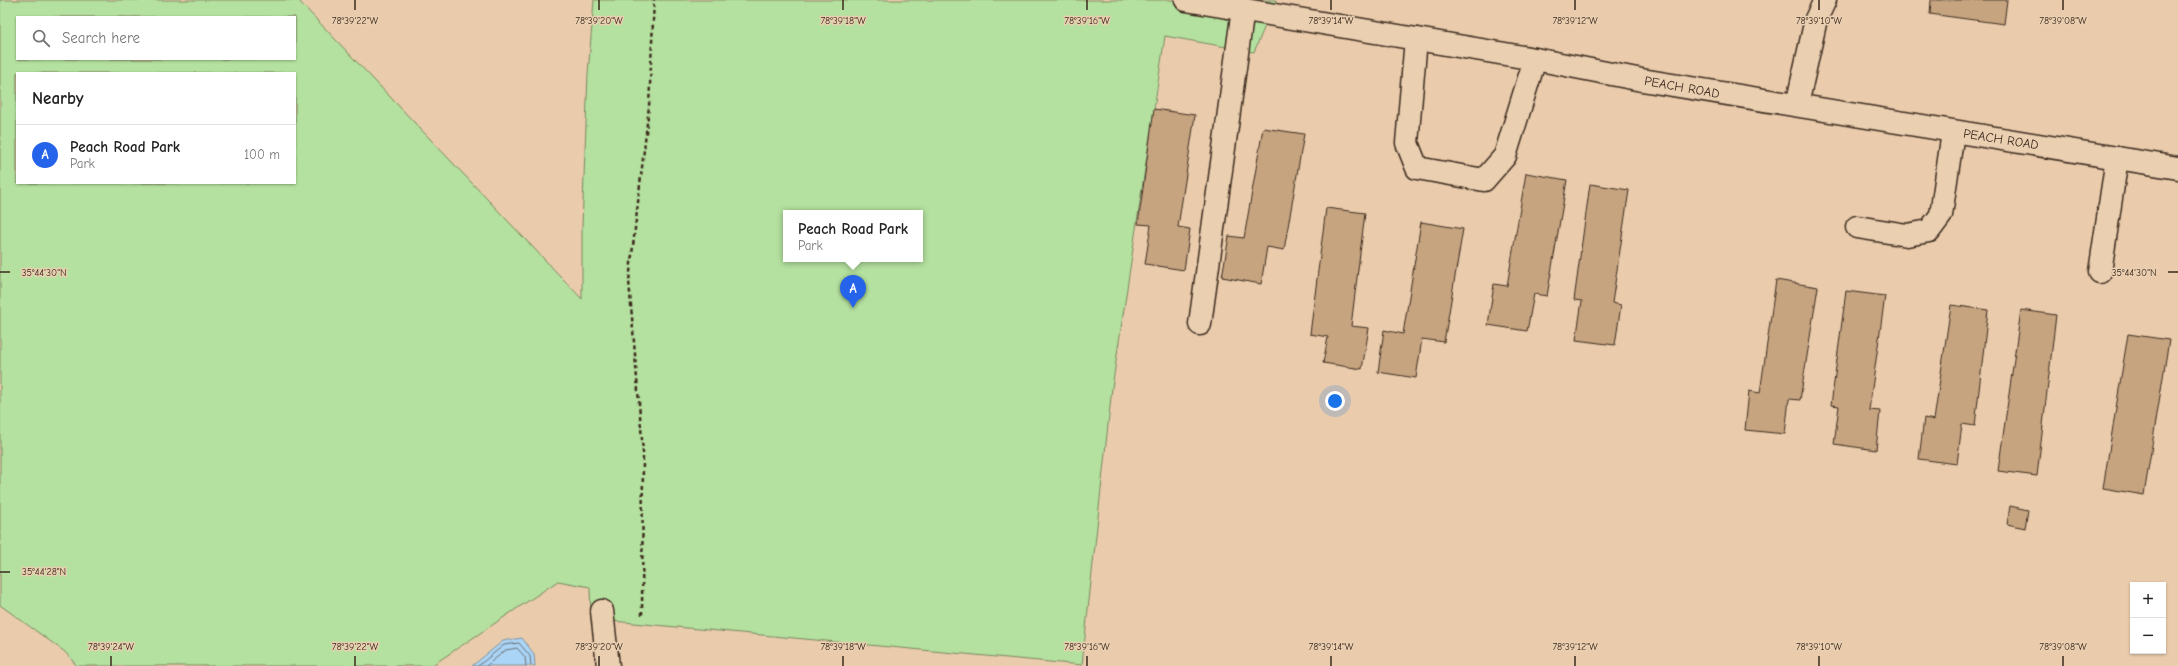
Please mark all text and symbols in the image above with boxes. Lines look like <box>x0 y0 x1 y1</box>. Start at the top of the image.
text: 78°39'22"W <box>332 15 379 27</box>
text: 78°39'20"W <box>575 15 623 27</box>
text: 78°39'18"W <box>820 15 866 27</box>
text: 78°39'16"W <box>1064 15 1110 27</box>
text: 78°39'14"W <box>1309 15 1354 27</box>
text: 78°39'12"W <box>1552 15 1598 27</box>
text: 78°39'10"W <box>1796 15 1842 27</box>
text: 78°39'08"W <box>2039 15 2087 27</box>
search box <box>16 16 296 60</box>
icon: search <box>30 27 52 49</box>
text: Search here <box>62 29 140 47</box>
street label: PEACH ROAD <box>1643 73 1721 101</box>
text: Nearby <box>32 89 83 108</box>
street label: PEACH ROAD <box>1962 126 2040 152</box>
text: Peach Road Park <box>70 138 180 156</box>
text: A <box>41 147 49 162</box>
text: 100 m <box>244 147 280 162</box>
text: Park <box>70 156 95 171</box>
popup <box>783 210 923 262</box>
text: Peach Road Park <box>798 220 908 238</box>
text: Park <box>798 238 823 253</box>
text: 35°44'30"N <box>21 267 67 279</box>
text: 35°44'30"N <box>2111 267 2157 279</box>
pin: A <box>840 275 866 308</box>
your location <box>1325 391 1345 411</box>
text: 35°44'28"N <box>22 566 66 578</box>
map controls <box>2130 582 2166 654</box>
button: + <box>2130 582 2166 618</box>
button: − <box>2130 618 2166 654</box>
text: 78°39'24"W <box>88 641 134 653</box>
text: 78°39'22"W <box>332 641 379 653</box>
text: 78°39'20"W <box>575 641 623 653</box>
text: 78°39'18"W <box>820 641 866 653</box>
text: 78°39'16"W <box>1064 641 1110 653</box>
text: 78°39'14"W <box>1309 641 1354 653</box>
text: 78°39'12"W <box>1552 641 1598 653</box>
text: 78°39'10"W <box>1796 641 1842 653</box>
text: 78°39'08"W <box>2039 641 2087 653</box>

